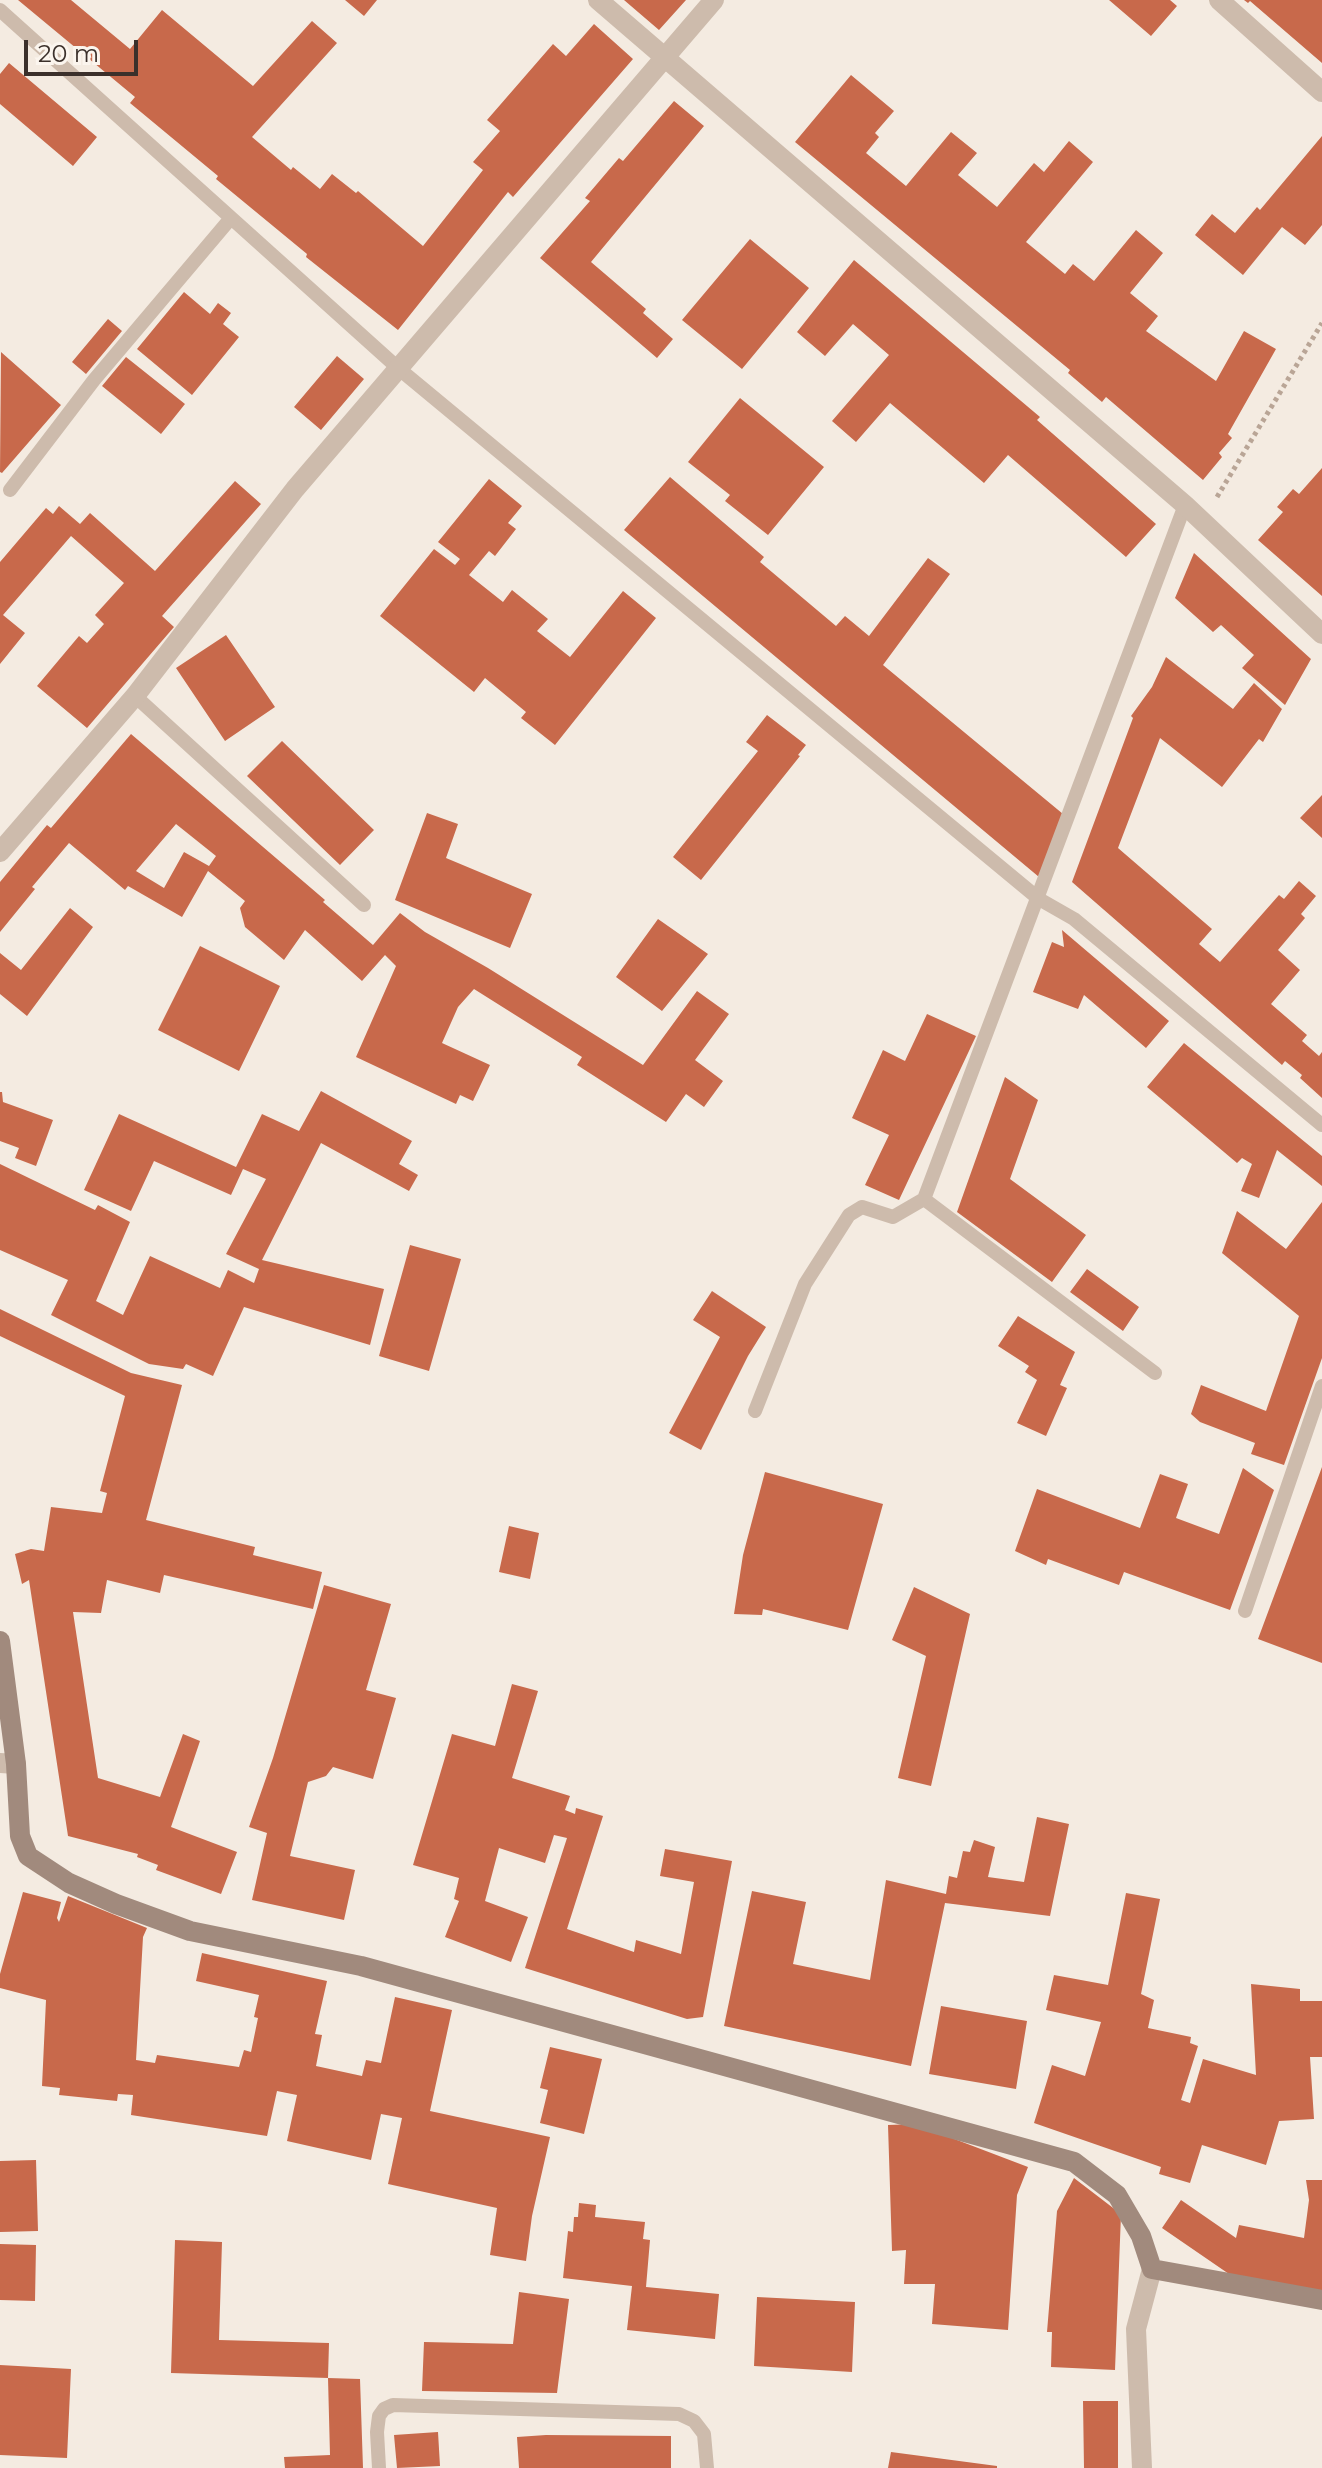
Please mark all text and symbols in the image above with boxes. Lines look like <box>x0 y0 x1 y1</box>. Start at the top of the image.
scale bar <box>28 24 142 74</box>
text: 20 m <box>38 39 99 68</box>

